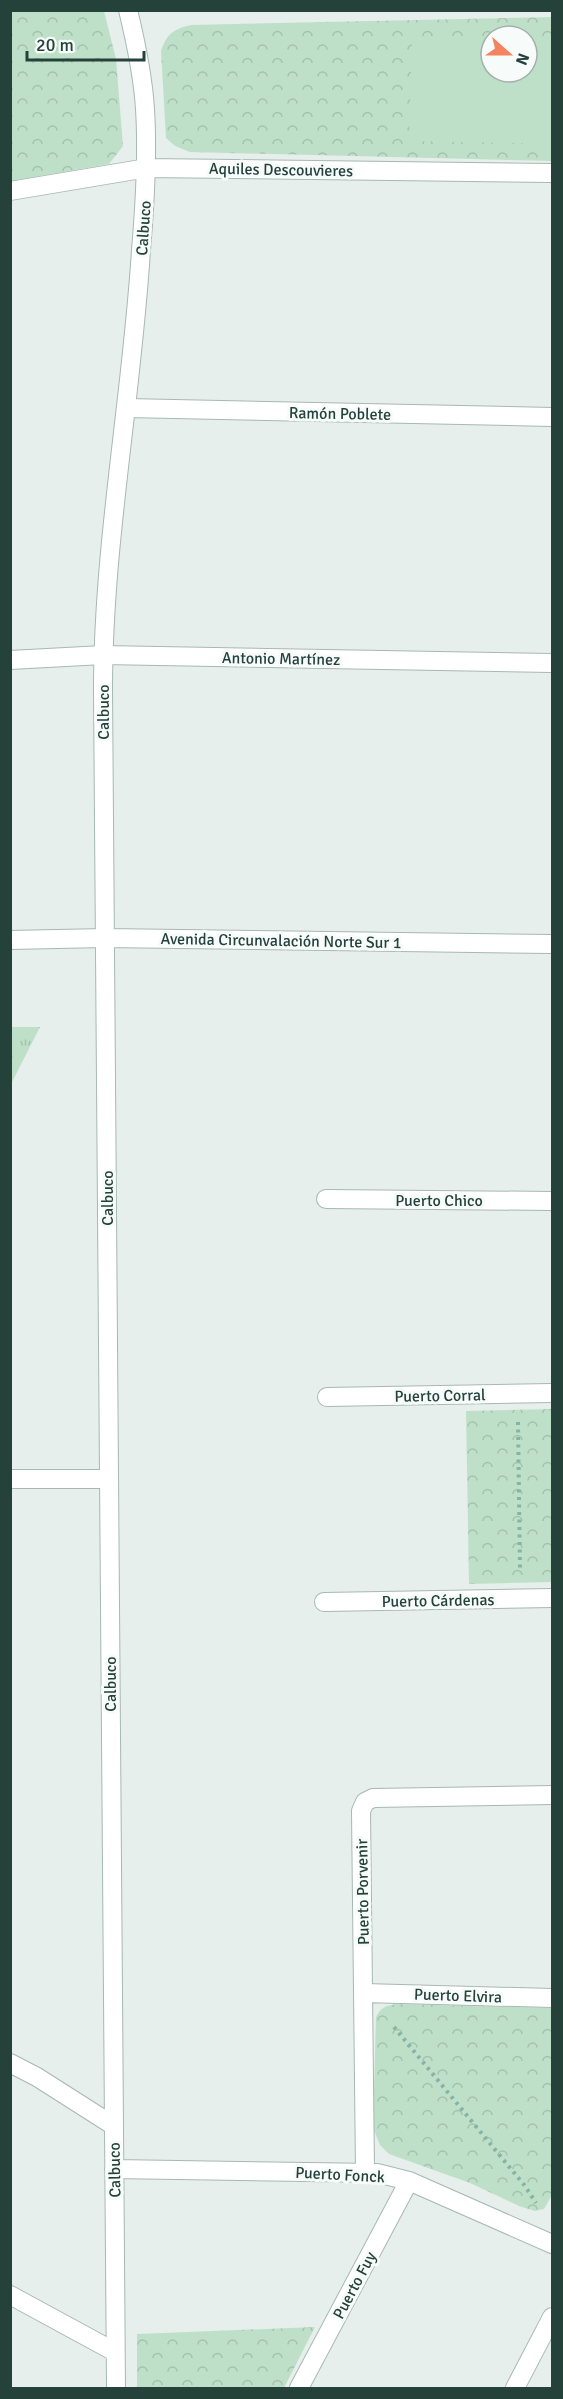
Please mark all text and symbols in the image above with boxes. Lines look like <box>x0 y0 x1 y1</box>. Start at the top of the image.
scale bar <box>27 24 144 62</box>
north arrow <box>479 24 539 84</box>
text: 20 m <box>36 34 74 56</box>
text: N <box>511 50 533 68</box>
street label: Aquiles Descouvieres <box>209 159 353 181</box>
street label: Calbuco <box>132 200 156 256</box>
street label: Ramón Poblete <box>289 403 391 425</box>
street label: Antonio Martínez <box>222 648 340 670</box>
street label: Calbuco <box>94 684 114 740</box>
street label: Avenida Circunvalación Norte Sur 1 <box>160 929 402 953</box>
street label: Calbuco <box>98 1170 118 1226</box>
street label: Puerto Chico <box>395 1191 483 1211</box>
street label: Puerto Corral <box>394 1385 486 1407</box>
street label: Puerto Cárdenas <box>381 1590 495 1612</box>
street label: Calbuco <box>101 1656 121 1712</box>
street label: Puerto Porvenir <box>352 1838 374 1945</box>
street label: Puerto Elvira <box>414 1984 502 2008</box>
street label: Calbuco <box>105 2142 125 2198</box>
street label: Puerto Fonck <box>295 2163 385 2187</box>
street label: Puerto Fuy <box>329 2248 381 2323</box>

